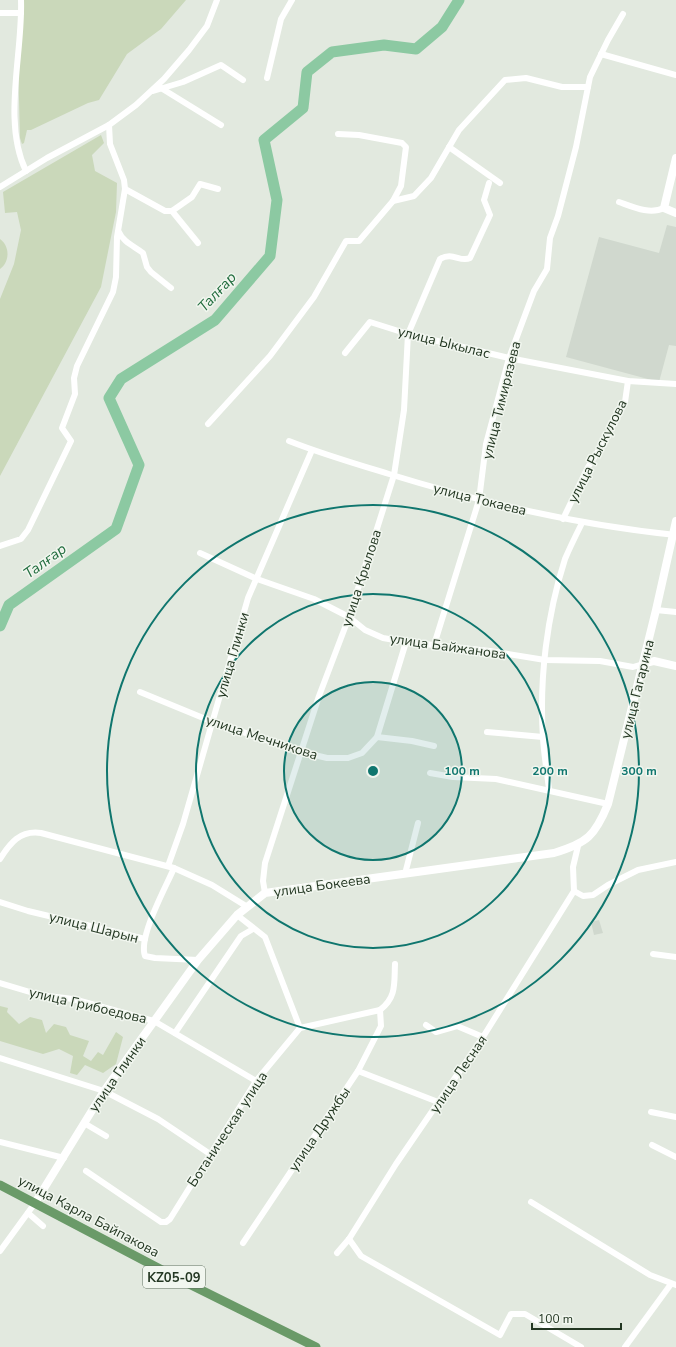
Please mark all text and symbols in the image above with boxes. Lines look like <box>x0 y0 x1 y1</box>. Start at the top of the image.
water label: Талғар <box>193 267 241 317</box>
street label: улица Ыкылас <box>396 322 492 363</box>
street label: улица Тимирязева <box>478 339 525 461</box>
street label: улица Рыскулова <box>563 396 632 506</box>
street label: улица Токаева <box>431 479 529 520</box>
street label: улица Крылова <box>337 527 386 629</box>
water label: Талғар <box>20 539 71 583</box>
street label: улица Глинки <box>211 610 254 700</box>
street label: улица Байжанова <box>388 629 507 664</box>
street label: улица Гагарина <box>616 637 659 741</box>
street label: улица Мечникова <box>203 710 320 765</box>
text: 100 m <box>444 763 480 779</box>
text: 200 m <box>532 763 568 779</box>
text: 300 m <box>621 763 657 779</box>
centre of rings <box>366 764 380 778</box>
street label: улица Бокеева <box>272 869 372 902</box>
street label: улица Шарын <box>47 907 141 948</box>
street label: улица Грибоедова <box>27 983 149 1028</box>
street label: улица Лесная <box>425 1031 492 1117</box>
street label: улица Глинки <box>84 1033 150 1116</box>
street label: Ботаническая улица <box>183 1068 272 1191</box>
street label: улица Дружбы <box>284 1083 355 1175</box>
street label: улица Карла Байпакова <box>15 1171 163 1262</box>
road number: KZ05-09 <box>143 1266 205 1288</box>
scale bar <box>532 1305 621 1331</box>
text: 100 m <box>538 1311 573 1327</box>

